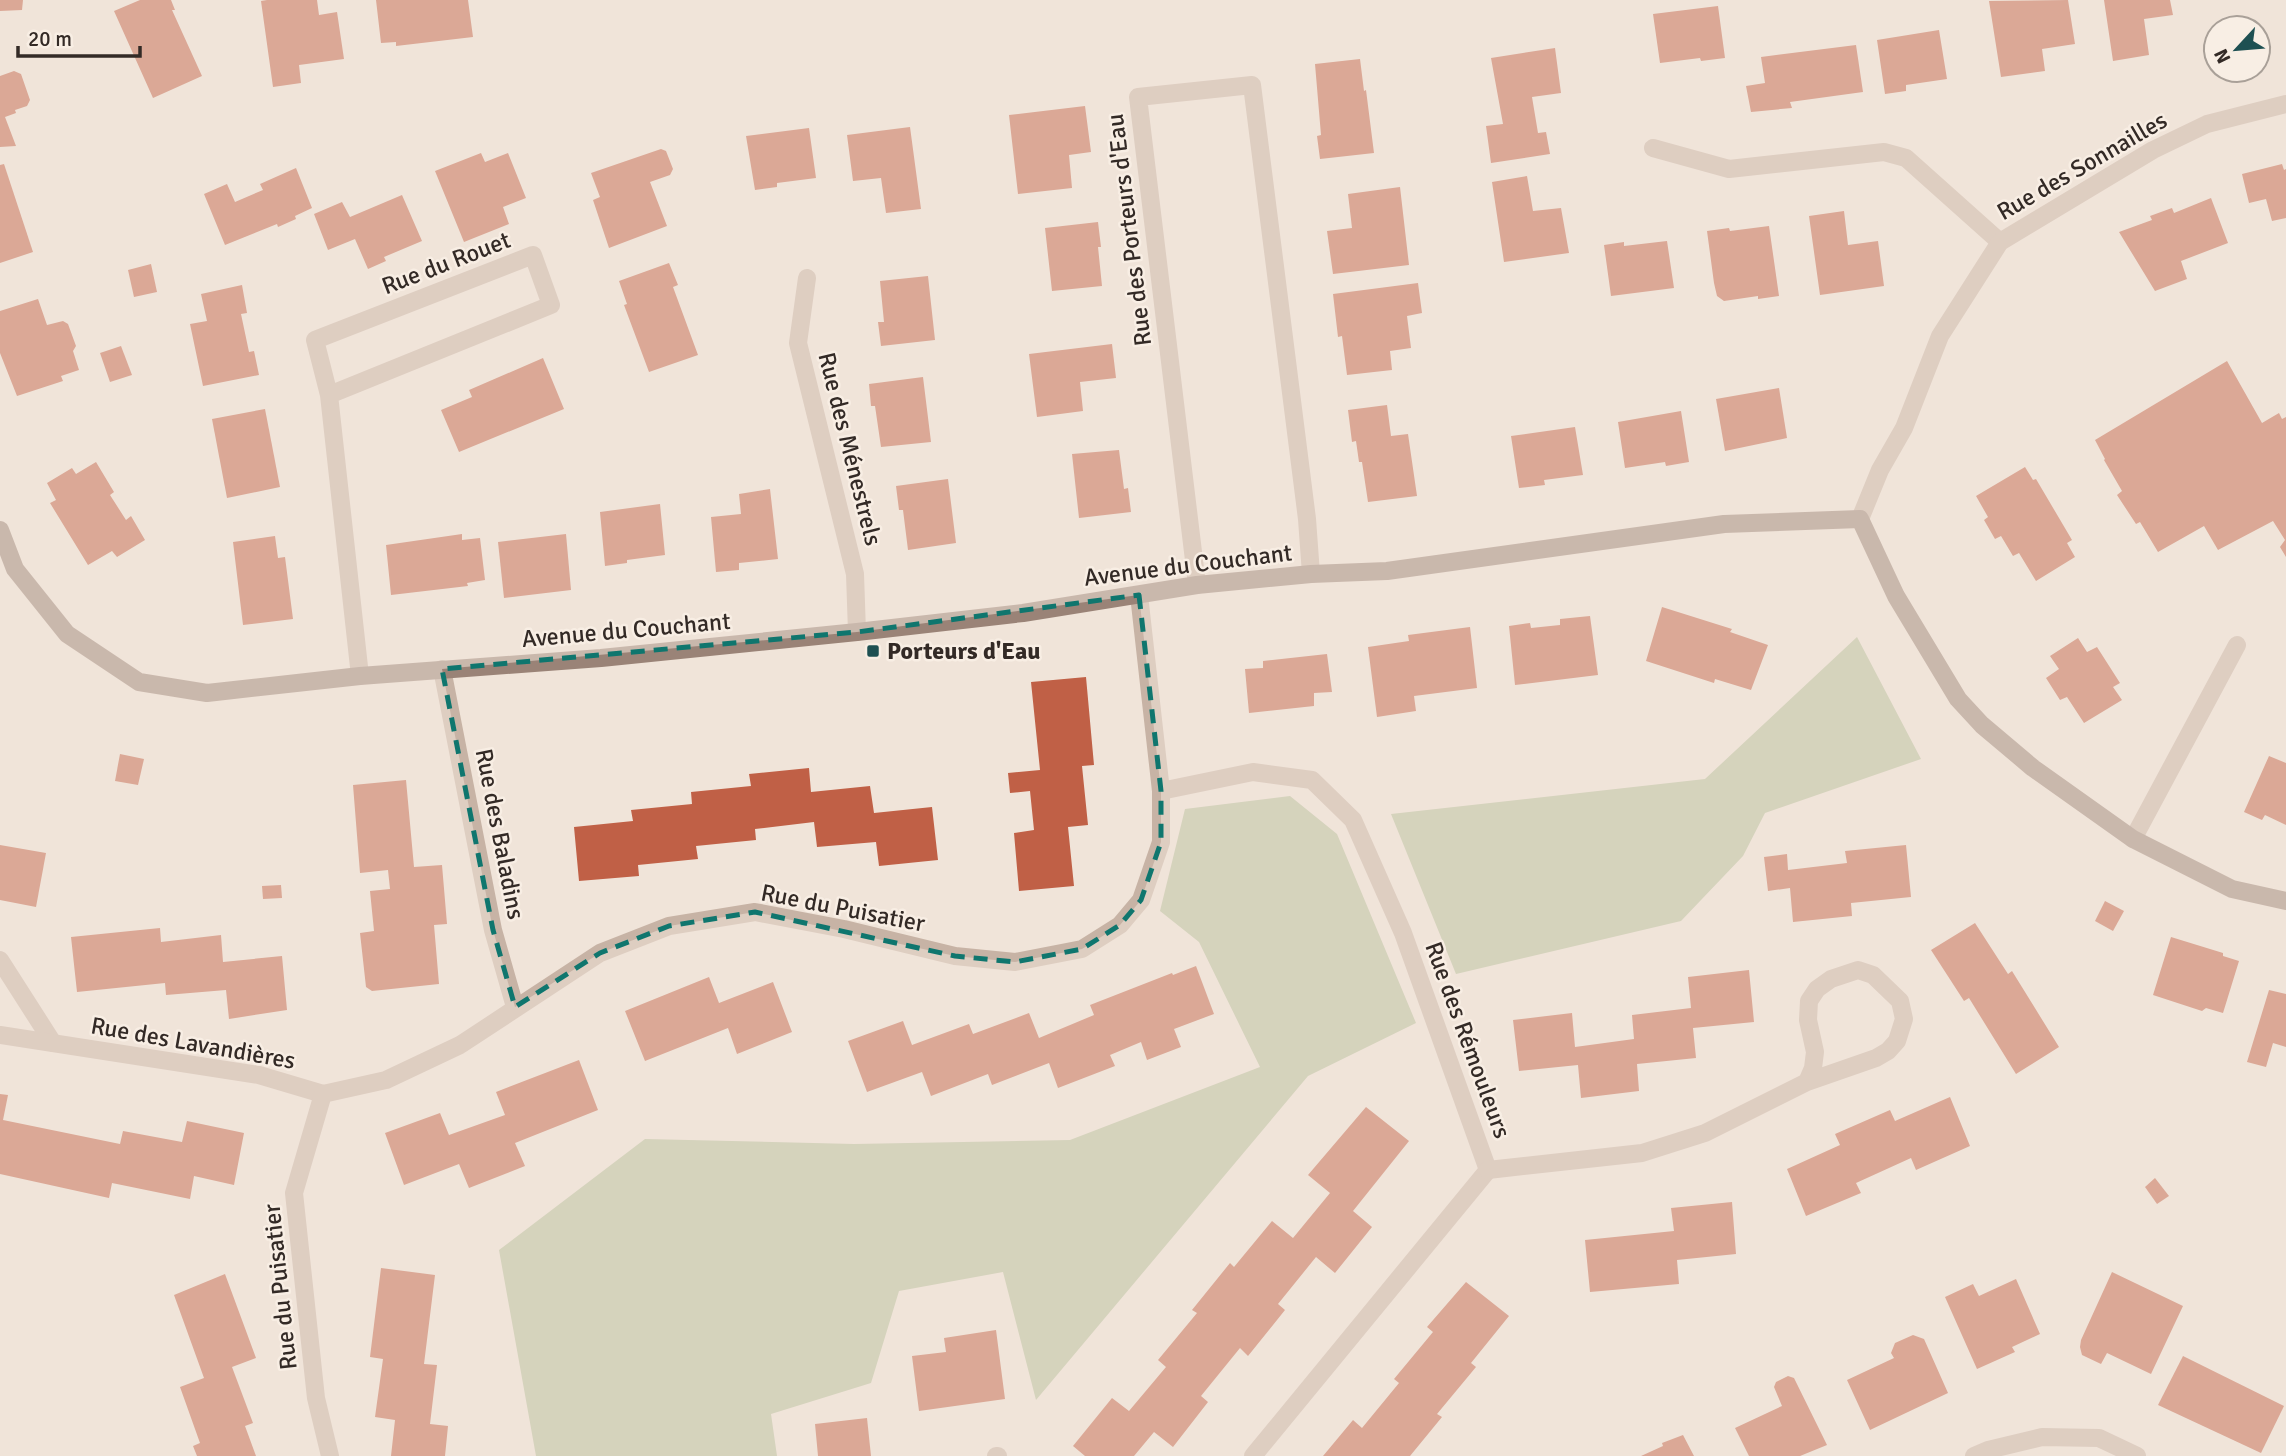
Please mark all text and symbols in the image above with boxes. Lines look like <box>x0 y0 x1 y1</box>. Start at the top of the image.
scale bar <box>18 14 140 58</box>
north arrow <box>2202 14 2272 84</box>
text: 20 m <box>28 26 72 52</box>
text: N <box>2209 45 2236 67</box>
street label: Rue des Sonnailles <box>1992 105 2172 227</box>
street label: Rue des Porteurs d'Eau <box>1100 112 1158 348</box>
street label: Rue du Rouet <box>377 225 515 301</box>
street label: Rue des Ménestrels <box>811 349 889 549</box>
street label: Avenue du Couchant <box>1082 537 1294 593</box>
street label: Avenue du Couchant <box>520 606 732 654</box>
place label: Porteurs d'Eau <box>887 636 1040 666</box>
marker: Porteurs d'Eau <box>865 643 881 659</box>
street label: Rue des Baladins <box>469 746 531 922</box>
street label: Rue du Puisatier <box>758 877 928 939</box>
street label: Rue des Rémouleurs <box>1419 938 1517 1142</box>
street label: Rue des Lavandières <box>88 1010 298 1076</box>
street label: Rue du Puisatier <box>256 1202 304 1371</box>

